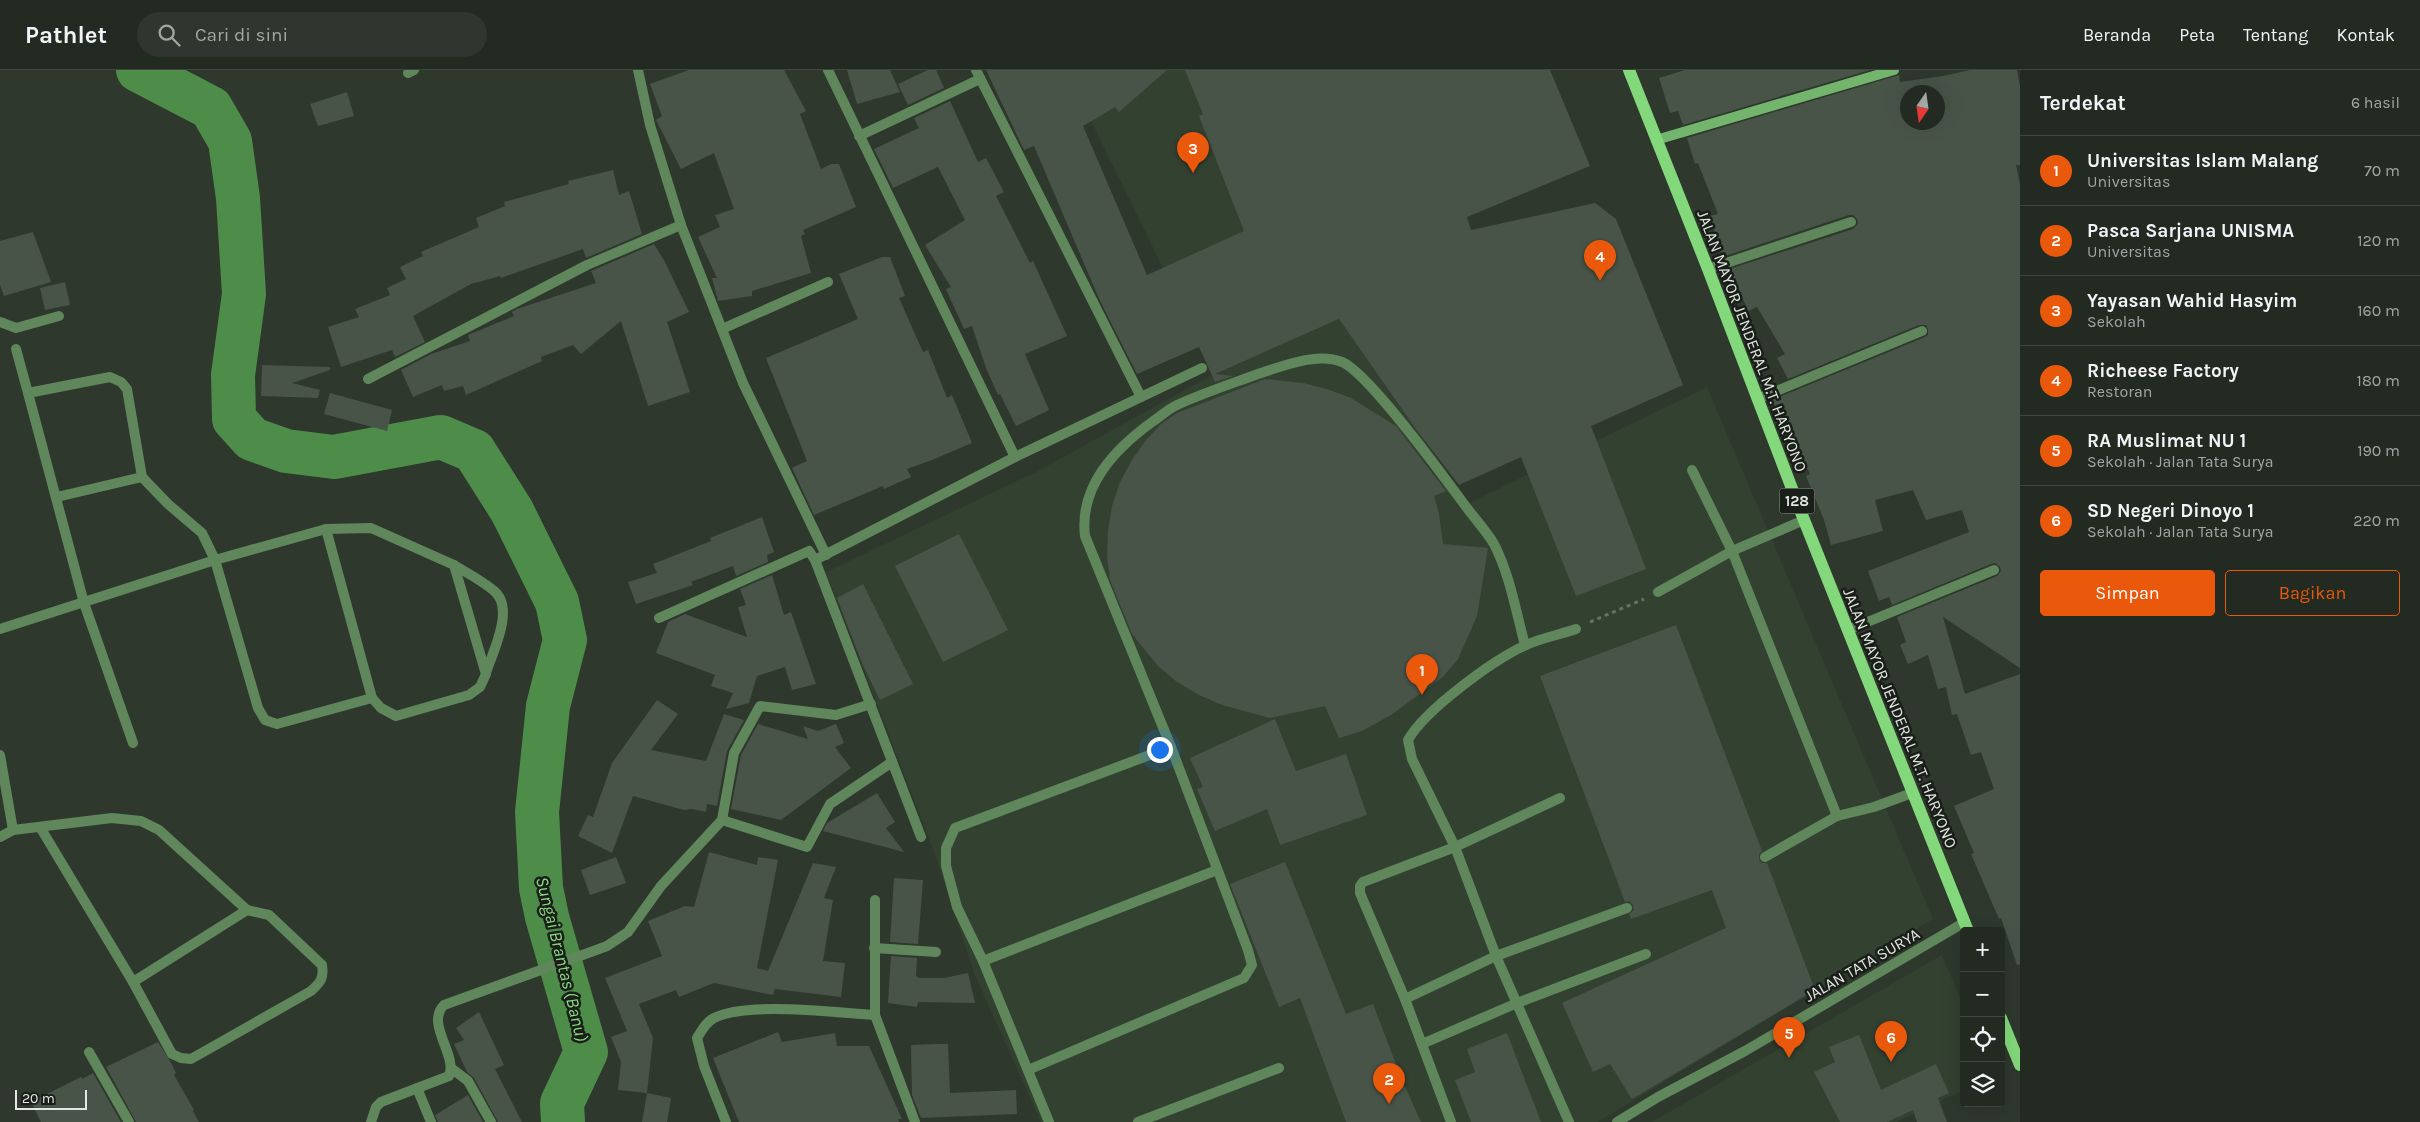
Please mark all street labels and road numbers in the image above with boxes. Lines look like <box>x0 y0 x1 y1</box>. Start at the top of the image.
street label: JALAN MAYOR JENDERAL M.T. HARYONO <box>1693 207 1811 475</box>
road number: 128 <box>1780 488 1814 514</box>
street label: JALAN MAYOR JENDERAL M.T. HARYONO <box>1839 585 1961 851</box>
street label: JALAN TATA SURYA <box>1801 924 1923 1006</box>

